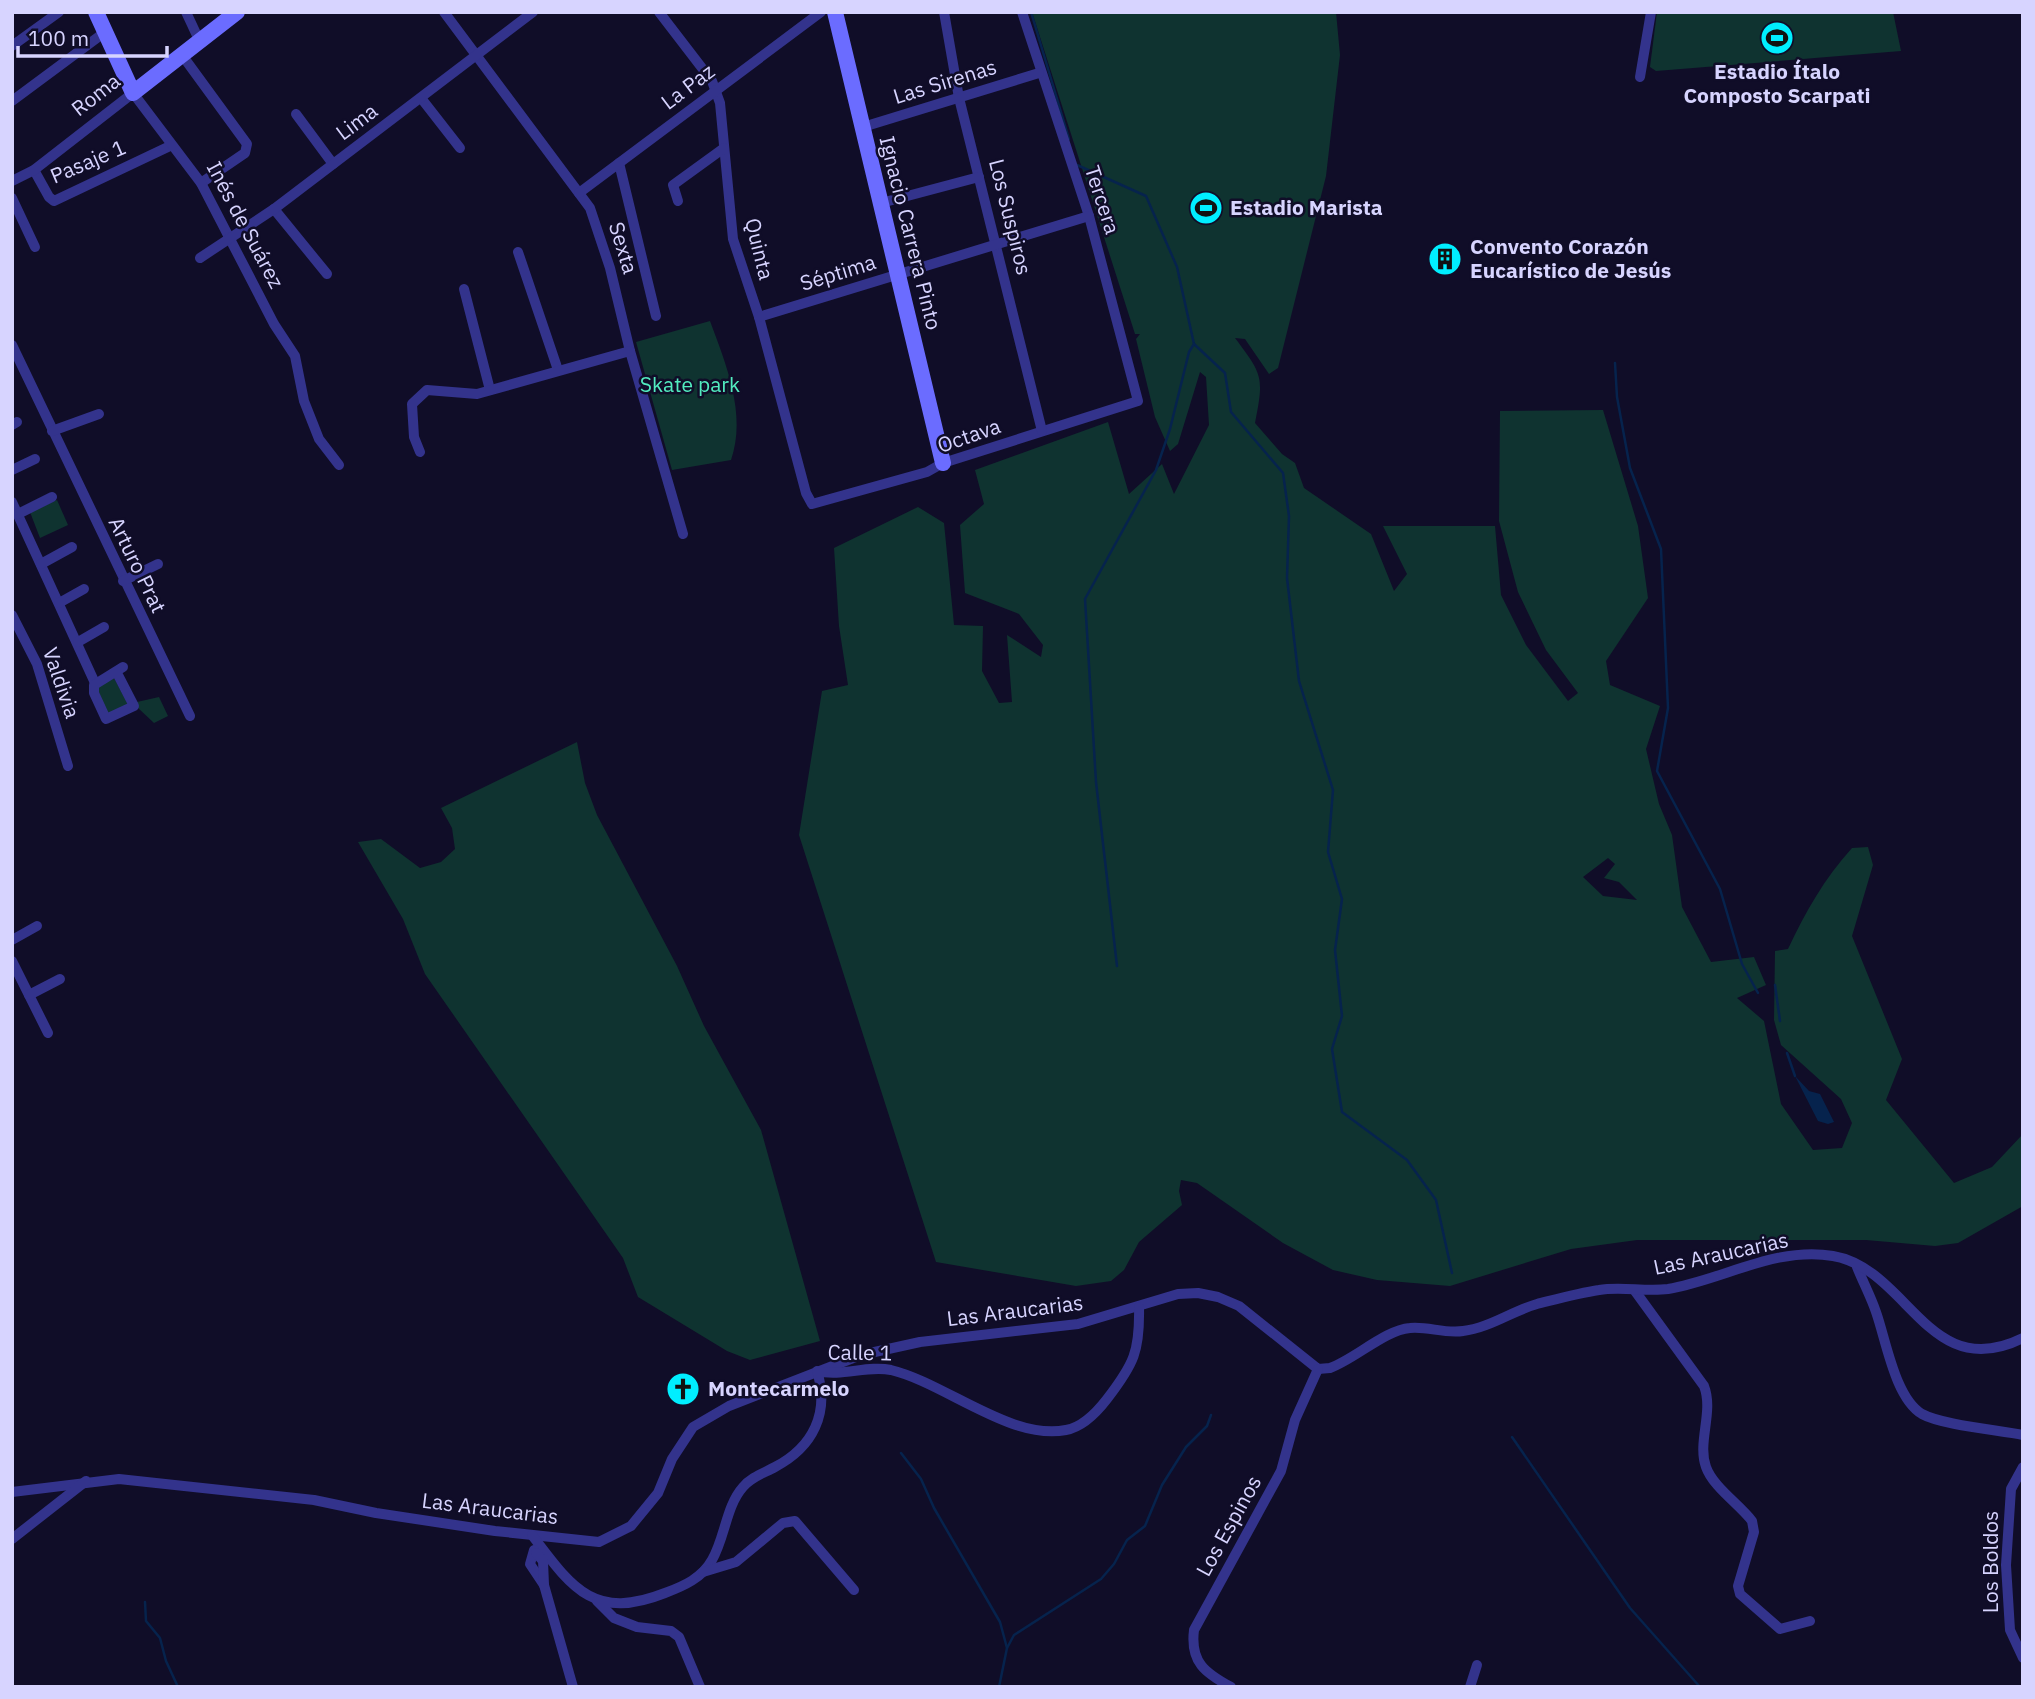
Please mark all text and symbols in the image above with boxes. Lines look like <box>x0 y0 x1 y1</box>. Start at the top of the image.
scale bar <box>18 14 166 58</box>
sports icon: Estadio Ítalo Composto Scarpati <box>1758 19 1796 57</box>
text: 100 m <box>28 24 89 52</box>
street label: Las Sirenas <box>890 52 1000 110</box>
street label: La Paz <box>655 57 720 115</box>
place label: Estadio Ítalo Composto Scarpati <box>1683 57 1871 109</box>
street label: Roma <box>65 66 125 122</box>
street label: Lima <box>330 96 383 146</box>
street label: Pasaje 1 <box>46 133 130 190</box>
street label: Ignacio Carrera Pinto <box>873 133 949 333</box>
street label: Inés de Suárez <box>201 156 291 293</box>
street label: Los Suspiros <box>983 156 1039 278</box>
street label: Tercera <box>1079 162 1127 238</box>
sports icon: Estadio Marista <box>1187 189 1225 227</box>
place label: Estadio Marista <box>1230 193 1383 221</box>
street label: Quinta <box>739 215 781 282</box>
street label: Sexta <box>603 218 645 277</box>
place label: Convento Corazón Eucarístico de Jesús <box>1470 232 1671 284</box>
building icon: Convento Corazón Eucarístico de Jesús <box>1426 240 1464 278</box>
street label: Séptima <box>796 247 879 297</box>
park label: Skate park <box>640 370 740 398</box>
street label: Octava <box>933 411 1004 459</box>
street label: Arturo Prat <box>103 512 173 617</box>
street label: Valdivia <box>37 643 87 722</box>
street label: Las Araucarias <box>1651 1225 1791 1281</box>
street label: Las Araucarias <box>945 1288 1085 1332</box>
street label: Calle 1 <box>827 1337 893 1367</box>
church icon: Montecarmelo <box>664 1370 702 1408</box>
place label: Montecarmelo <box>708 1374 850 1402</box>
street label: Los Espinos <box>1189 1470 1267 1581</box>
street label: Las Araucarias <box>420 1486 560 1530</box>
street label: Los Boldos <box>1976 1511 2004 1613</box>

